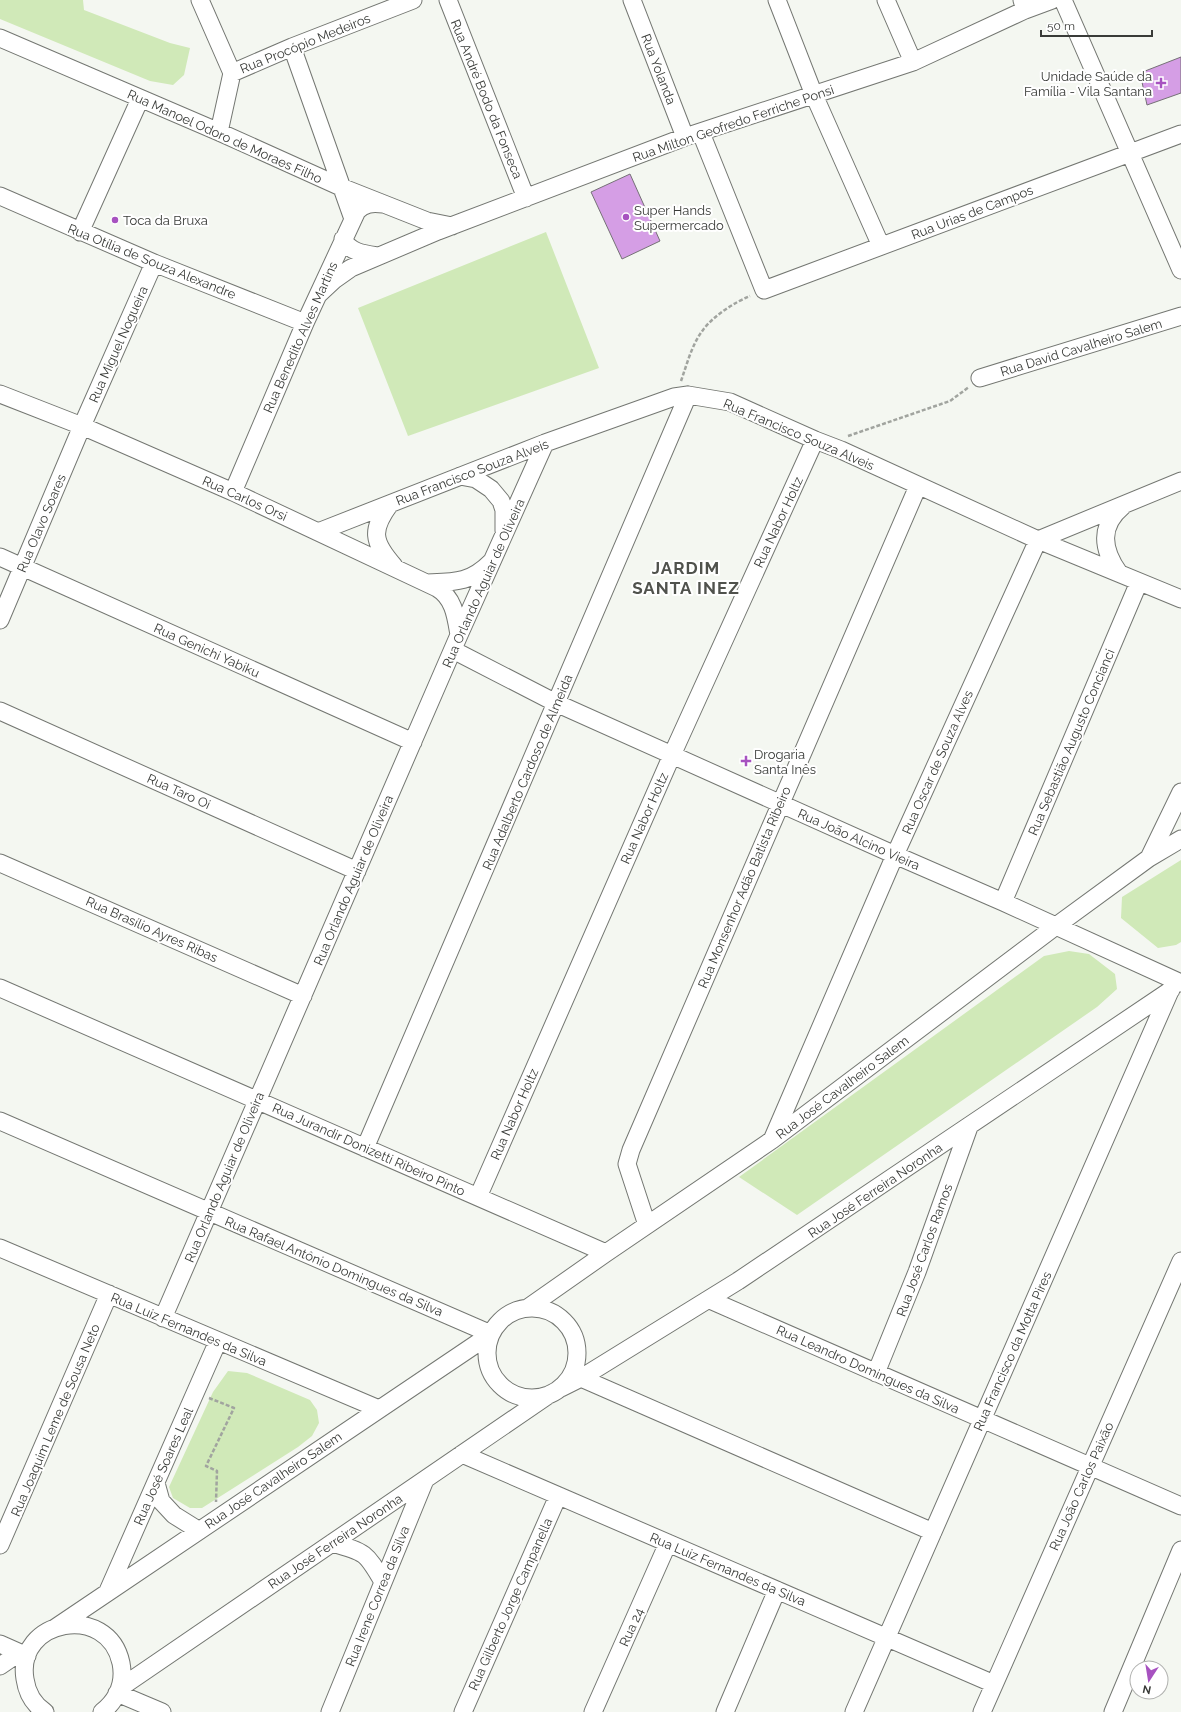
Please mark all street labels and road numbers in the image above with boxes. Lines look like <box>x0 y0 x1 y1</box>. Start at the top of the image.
street label: Rua Procópio Medeiros <box>238 10 373 76</box>
street label: Rua André Bodo da Fonseca <box>448 17 525 181</box>
street label: Rua Yolanda <box>638 32 679 107</box>
street label: Rua Milton Geofredo Ferriche Ponsi <box>630 82 836 165</box>
street label: Rua Manoel Odoro de Moraes Filho <box>125 87 325 186</box>
street label: Rua Urias de Campos <box>909 182 1035 243</box>
street label: Rua Otília de Souza Alexandre <box>66 221 238 302</box>
street label: Rua Benedito Alves Martins <box>260 259 341 415</box>
street label: Rua Miguel Nogueira <box>86 284 151 405</box>
street label: Rua David Cavalheiro Salem <box>998 316 1164 379</box>
street label: Rua Francisco Souza Alveis <box>721 396 877 473</box>
street label: Rua Francisco Souza Alveis <box>394 436 551 509</box>
street label: Rua Olavo Soares <box>14 472 69 575</box>
street label: Rua Carlos Orsi <box>200 473 290 524</box>
street label: Rua Nabor Holtz <box>751 474 806 570</box>
street label: Rua Orlando Aguiar de Oliveira <box>439 496 528 670</box>
street label: Rua Genichi Yabiku <box>152 620 262 681</box>
street label: Rua Sebastião Augusto Concianci <box>1025 647 1118 838</box>
street label: Rua Adalberto Cardoso de Almeida <box>479 672 576 872</box>
street label: Rua Oscar de Souza Alves <box>899 688 976 836</box>
street label: Rua Nabor Holtz <box>618 770 671 866</box>
street label: Rua Taro Oi <box>145 771 213 812</box>
street label: Rua Monsenhor Adão Batista Ribeiro <box>695 784 794 990</box>
street label: Rua Orlando Aguiar de Oliveira <box>311 793 396 968</box>
street label: Rua João Alcino Vieira <box>795 806 922 873</box>
street label: Rua Brasílio Ayres Ribas <box>84 894 220 965</box>
street label: Rua José Cavalheiro Salem <box>773 1033 912 1142</box>
street label: Rua Nabor Holtz <box>488 1066 541 1162</box>
street label: Rua Orlando Aguiar de Oliveira <box>182 1090 267 1265</box>
street label: Rua Jurandir Donizetti Ribeiro Pinto <box>270 1100 468 1199</box>
street label: Rua José Ferreira Noronha <box>805 1140 945 1241</box>
street label: Rua José Carlos Ramos <box>893 1182 955 1319</box>
street label: Rua Rafael Antônio Domingues da Silva <box>223 1214 445 1319</box>
street label: Rua Francisco da Motta Pires <box>970 1269 1054 1433</box>
street label: Rua Luiz Fernandes da Silva <box>109 1290 269 1369</box>
street label: Rua Joaquim Leme de Sousa Neto <box>8 1322 103 1519</box>
street label: Rua Leandro Domingues da Silva <box>774 1322 962 1417</box>
street label: Rua José Soares Leal <box>131 1405 196 1527</box>
street label: Rua João Carlos Paixão <box>1046 1419 1117 1553</box>
street label: Rua José Cavalheiro Salem <box>202 1429 345 1532</box>
street label: Rua José Ferreira Noronha <box>265 1491 405 1592</box>
street label: Rua Gilberto Jorge Campanella <box>466 1516 555 1693</box>
street label: Rua Irene Correa da Silva <box>342 1524 413 1669</box>
street label: Rua Luiz Fernandes da Silva <box>648 1530 808 1609</box>
street label: Rua 24 <box>616 1606 647 1649</box>

